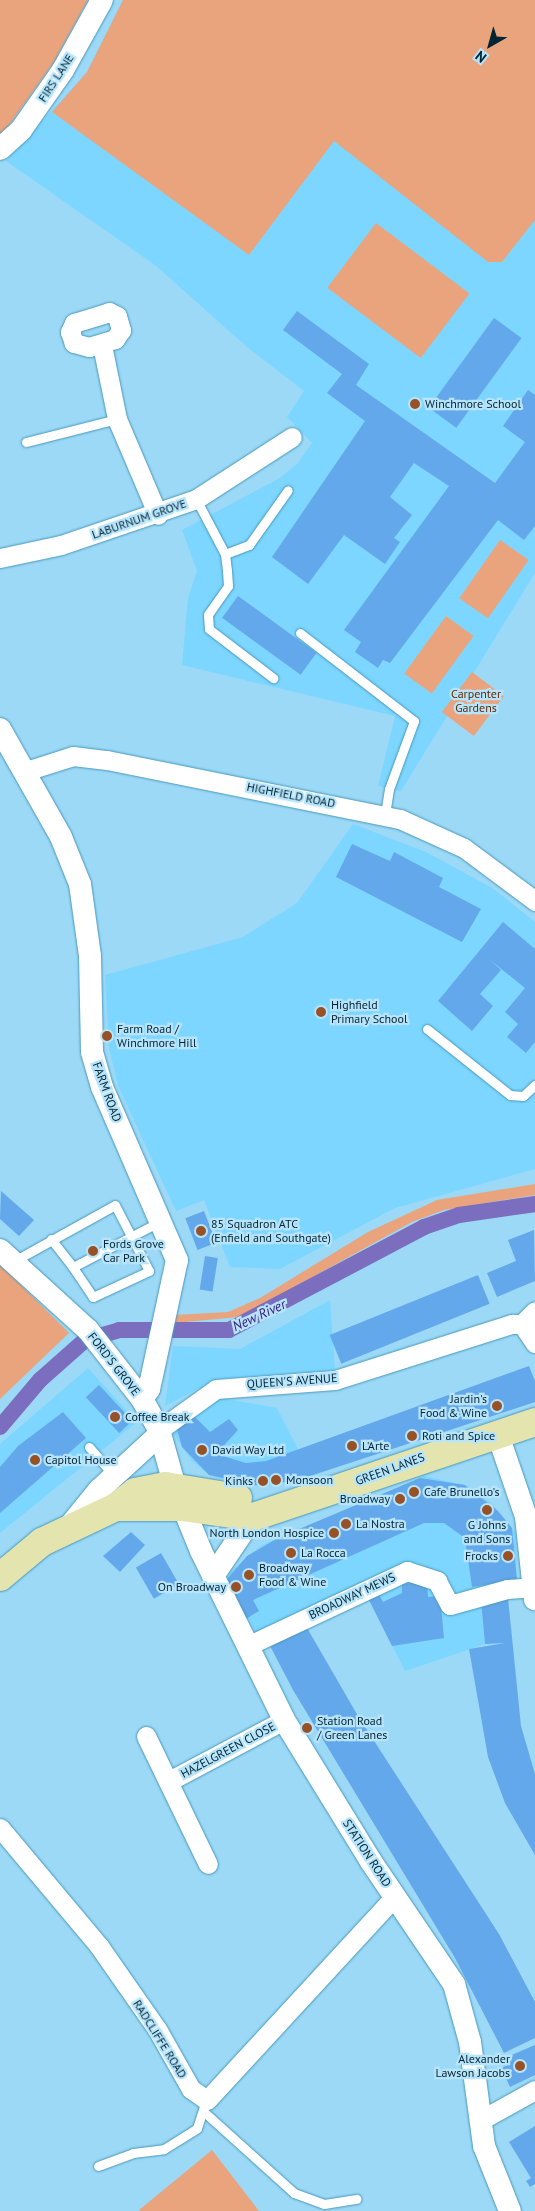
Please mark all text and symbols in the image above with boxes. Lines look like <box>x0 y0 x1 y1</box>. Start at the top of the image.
north arrow <box>465 20 515 70</box>
text: N <box>472 47 490 67</box>
street label: FIRS LANE <box>35 51 77 105</box>
place label: Winchmore School <box>425 397 521 411</box>
marker: Winchmore School <box>409 398 421 410</box>
street label: LABURNUM GROVE <box>90 496 188 542</box>
park label: Carpenter Gardens <box>451 687 501 715</box>
street label: HIGHFIELD ROAD <box>246 779 336 811</box>
place label: Highfield Primary School <box>331 998 408 1026</box>
marker: Highfield Primary School <box>315 1006 327 1018</box>
place label: Farm Road / Winchmore Hill <box>117 1022 197 1050</box>
marker: Farm Road / Winchmore Hill <box>101 1030 113 1042</box>
street label: FARM ROAD <box>90 1060 124 1124</box>
place label: 85 Squadron ATC (Enfield and Southgate) <box>211 1217 331 1245</box>
marker: 85 Squadron ATC (Enfield and Southgate) <box>195 1225 207 1237</box>
place label: Fords Grove Car Park <box>103 1237 164 1265</box>
marker: Fords Grove Car Park <box>87 1245 99 1257</box>
water label: New River <box>230 1295 288 1335</box>
street label: FORD'S GROVE <box>85 1330 143 1398</box>
street label: QUEEN'S AVENUE <box>246 1371 338 1391</box>
place label: Jardin's Food & Wine <box>419 1392 487 1420</box>
marker: Jardin's Food & Wine <box>491 1400 503 1412</box>
place label: Coffee Break <box>125 1410 189 1424</box>
marker: Coffee Break <box>109 1411 121 1423</box>
place label: Roti and Spice <box>422 1429 495 1443</box>
marker: Roti and Spice <box>406 1430 418 1442</box>
place label: L'Arte <box>362 1439 389 1453</box>
marker: L'Arte <box>346 1440 358 1452</box>
place label: David Way Ltd <box>212 1443 285 1457</box>
marker: David Way Ltd <box>196 1444 208 1456</box>
street label: GREEN LANES <box>353 1450 427 1488</box>
place label: Capitol House <box>45 1453 116 1467</box>
marker: Capitol House <box>29 1454 41 1466</box>
place label: Monsoon <box>286 1473 333 1487</box>
place label: Kinks <box>225 1474 253 1488</box>
marker: Monsoon <box>270 1474 282 1486</box>
marker: Kinks <box>257 1475 269 1487</box>
place label: Cafe Brunello's <box>424 1485 500 1499</box>
marker: Cafe Brunello's <box>408 1486 420 1498</box>
place label: Broadway <box>340 1492 390 1506</box>
marker: Broadway <box>394 1493 406 1505</box>
marker: G Johns and Sons <box>481 1504 493 1516</box>
place label: La Nostra <box>356 1517 405 1531</box>
marker: La Nostra <box>340 1518 352 1530</box>
place label: G Johns and Sons <box>464 1518 510 1546</box>
place label: North London Hospice <box>210 1526 324 1540</box>
marker: North London Hospice <box>328 1527 340 1539</box>
place label: La Rocca <box>301 1546 346 1560</box>
marker: La Rocca <box>285 1547 297 1559</box>
place label: Frocks <box>465 1549 498 1563</box>
marker: Frocks <box>502 1550 514 1562</box>
place label: Broadway Food & Wine <box>259 1561 327 1589</box>
marker: Broadway Food & Wine <box>243 1569 255 1581</box>
street label: BROADWAY MEWS <box>306 1570 398 1622</box>
place label: On Broadway <box>158 1580 226 1594</box>
marker: On Broadway <box>230 1581 242 1593</box>
place label: Station Road / Green Lanes <box>317 1714 387 1742</box>
street label: HAZELGREEN CLOSE <box>178 1719 278 1781</box>
marker: Station Road / Green Lanes <box>301 1722 313 1734</box>
street label: STATION ROAD <box>340 1817 394 1889</box>
street label: RADCLIFFE ROAD <box>130 1997 190 2081</box>
place label: Alexander Lawson Jacobs <box>435 2052 510 2080</box>
marker: Alexander Lawson Jacobs <box>514 2060 526 2072</box>

